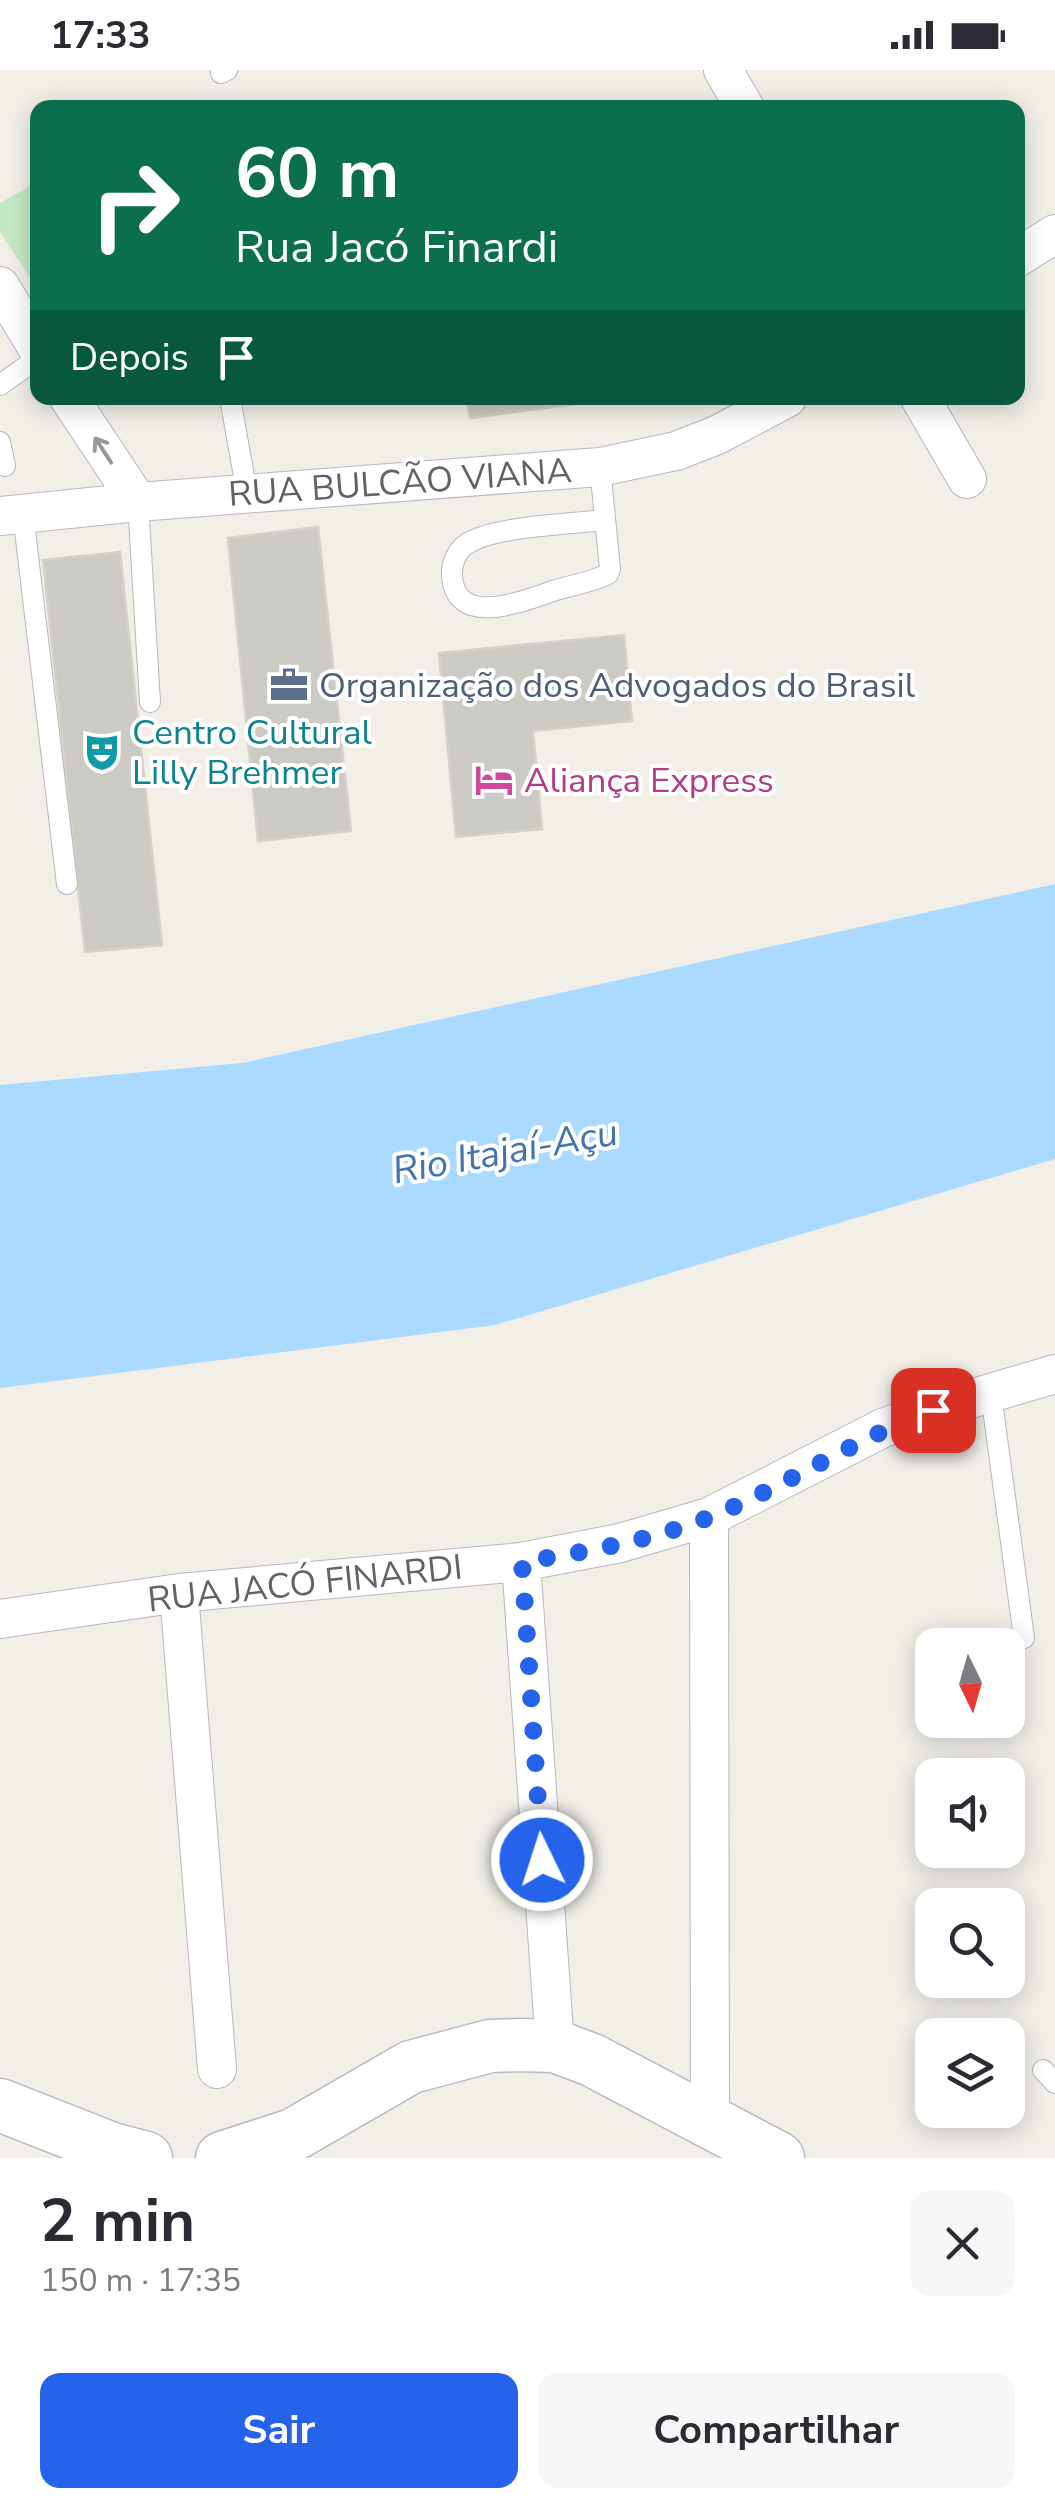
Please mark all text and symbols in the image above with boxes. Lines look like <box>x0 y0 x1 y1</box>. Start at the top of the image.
text: 17:33 <box>50 10 151 61</box>
text: 60 m <box>235 126 399 222</box>
icon: right <box>70 140 200 270</box>
text: Rua Jacó Finardi <box>235 217 558 278</box>
icon: arrive <box>209 330 264 385</box>
text: Depois <box>70 332 189 383</box>
one-way arrow <box>93 436 114 464</box>
street label: RUA BULCÃO VIANA <box>227 447 573 518</box>
place label: Organização dos Advogados do Brasil <box>319 662 916 709</box>
office icon: Organização dos Advogados do Brasil <box>268 664 310 706</box>
place label: Centro Cultural Lilly Brehmer <box>132 709 372 796</box>
theatre icon: Centro Cultural Lilly Brehmer <box>81 731 123 773</box>
place label: Aliança Express <box>524 757 774 804</box>
hotel icon: Aliança Express <box>473 759 515 801</box>
water label: Rio Itajaí-Açu <box>388 1107 622 1196</box>
pin <box>891 1368 976 1453</box>
icon: arrive <box>906 1383 961 1438</box>
street label: RUA JACÓ FINARDI <box>145 1544 465 1623</box>
north arrow <box>915 1628 1025 1738</box>
map controls <box>915 1628 1025 2128</box>
button: sound <box>915 1758 1025 1868</box>
position arrow <box>490 1808 594 1912</box>
button: search <box>915 1888 1025 1998</box>
button: layers <box>915 2018 1025 2128</box>
text: 2 min <box>40 2180 195 2262</box>
button: close <box>910 2191 1015 2296</box>
text: 150 m · 17:35 <box>40 2259 241 2302</box>
button: Sair <box>40 2373 518 2488</box>
button: Compartilhar <box>538 2373 1015 2488</box>

